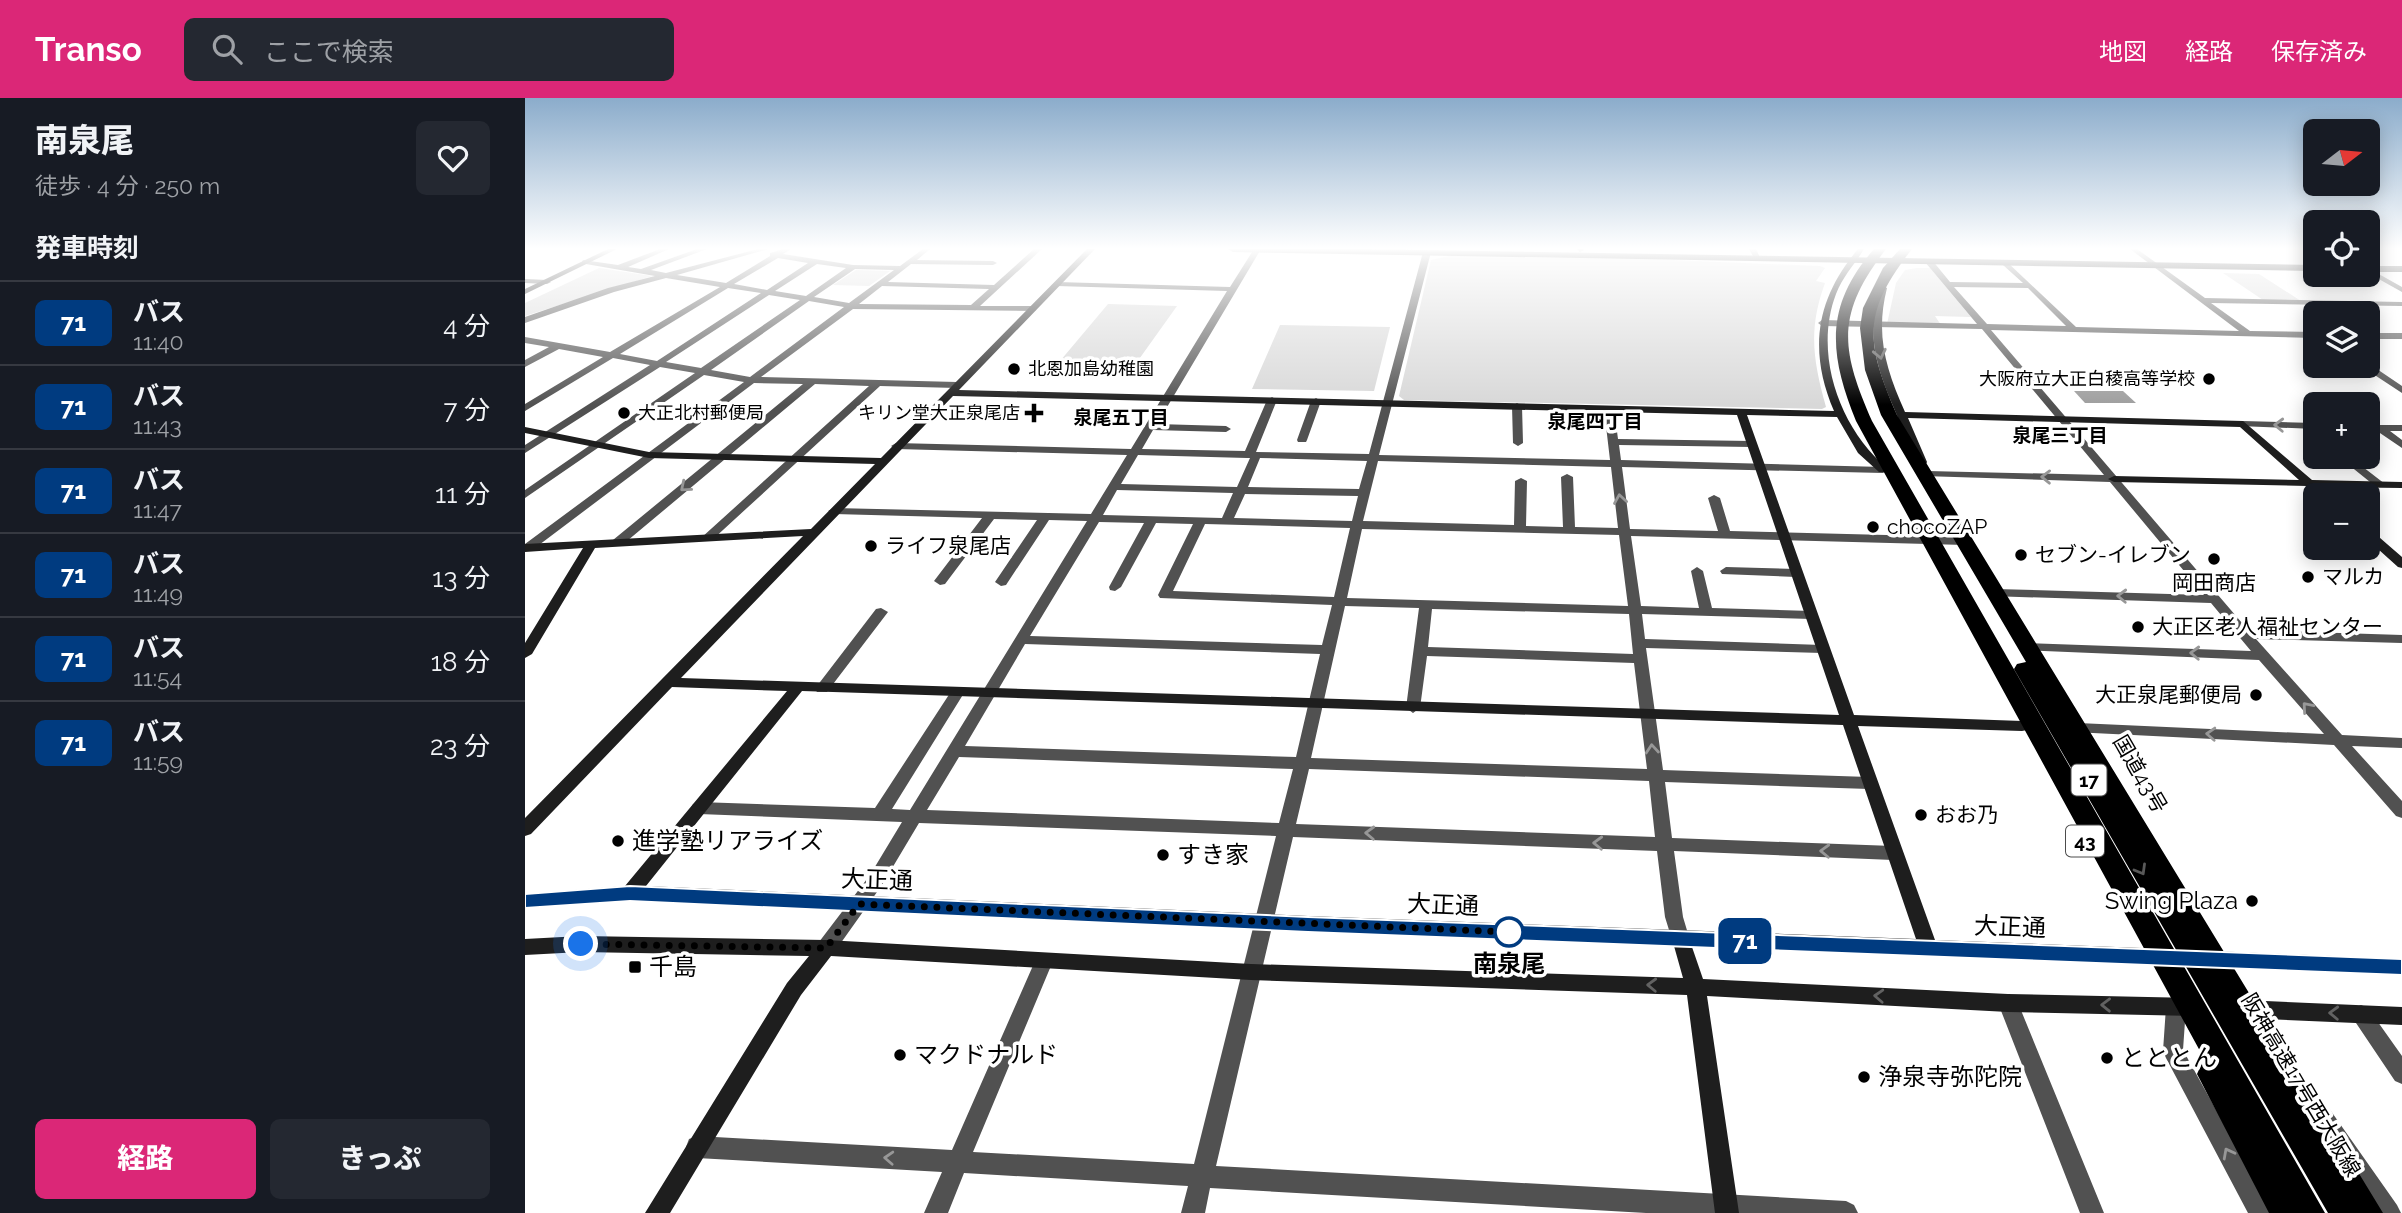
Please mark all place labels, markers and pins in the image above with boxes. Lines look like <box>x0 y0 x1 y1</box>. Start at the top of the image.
place label: 北恩加島幼稚園 <box>1028 358 1154 379</box>
marker: 北恩加島幼稚園 <box>1006 361 1022 377</box>
place label: 大阪府立大正白稜高等学校 <box>1979 368 2195 389</box>
marker: 大阪府立大正白稜高等学校 <box>2201 371 2217 387</box>
place label: 大正北村郵便局 <box>638 402 764 423</box>
place label: キリン堂大正泉尾店 <box>858 402 1020 423</box>
marker: 大正北村郵便局 <box>616 405 632 421</box>
marker: キリン堂大正泉尾店 <box>1026 405 1042 421</box>
place label: chocoZAP <box>1887 514 1987 539</box>
marker: chocoZAP <box>1865 519 1881 535</box>
place label: ライフ泉尾店 <box>885 533 1011 558</box>
marker: ライフ泉尾店 <box>863 538 879 554</box>
place label: セブン-イレブン <box>2035 542 2191 567</box>
marker: セブン-イレブン <box>2013 547 2029 563</box>
marker: 岡田商店 <box>2206 551 2222 567</box>
place label: マルカ <box>2322 564 2384 589</box>
marker: マルカ <box>2300 569 2316 585</box>
place label: 岡田商店 <box>2172 570 2256 595</box>
place label: 大正区老人福祉センター <box>2152 614 2383 639</box>
marker: 大正区老人福祉センター <box>2130 619 2146 635</box>
place label: 大正泉尾郵便局 <box>2095 682 2242 707</box>
marker: 大正泉尾郵便局 <box>2248 687 2264 703</box>
place label: おお乃 <box>1935 802 1998 827</box>
marker: おお乃 <box>1913 807 1929 823</box>
place label: 進学塾リアライズ <box>632 826 823 855</box>
marker: 進学塾リアライズ <box>610 833 626 849</box>
place label: すき家 <box>1177 840 1249 869</box>
marker: すき家 <box>1155 847 1171 863</box>
place label: Swing Plaza <box>2105 886 2238 915</box>
marker: Swing Plaza <box>2244 893 2260 909</box>
marker: 南泉尾 <box>1494 917 1524 947</box>
place label: 南泉尾 <box>1473 949 1545 978</box>
place label: 千島 <box>649 952 697 981</box>
marker: 千島 <box>627 959 643 975</box>
place label: マクドナルド <box>914 1040 1058 1069</box>
place label: とととん <box>2121 1043 2217 1072</box>
marker: マクドナルド <box>892 1047 908 1063</box>
marker: とととん <box>2099 1050 2115 1066</box>
place label: 浄泉寺弥陀院 <box>1878 1062 2022 1091</box>
marker: 浄泉寺弥陀院 <box>1856 1069 1872 1085</box>

